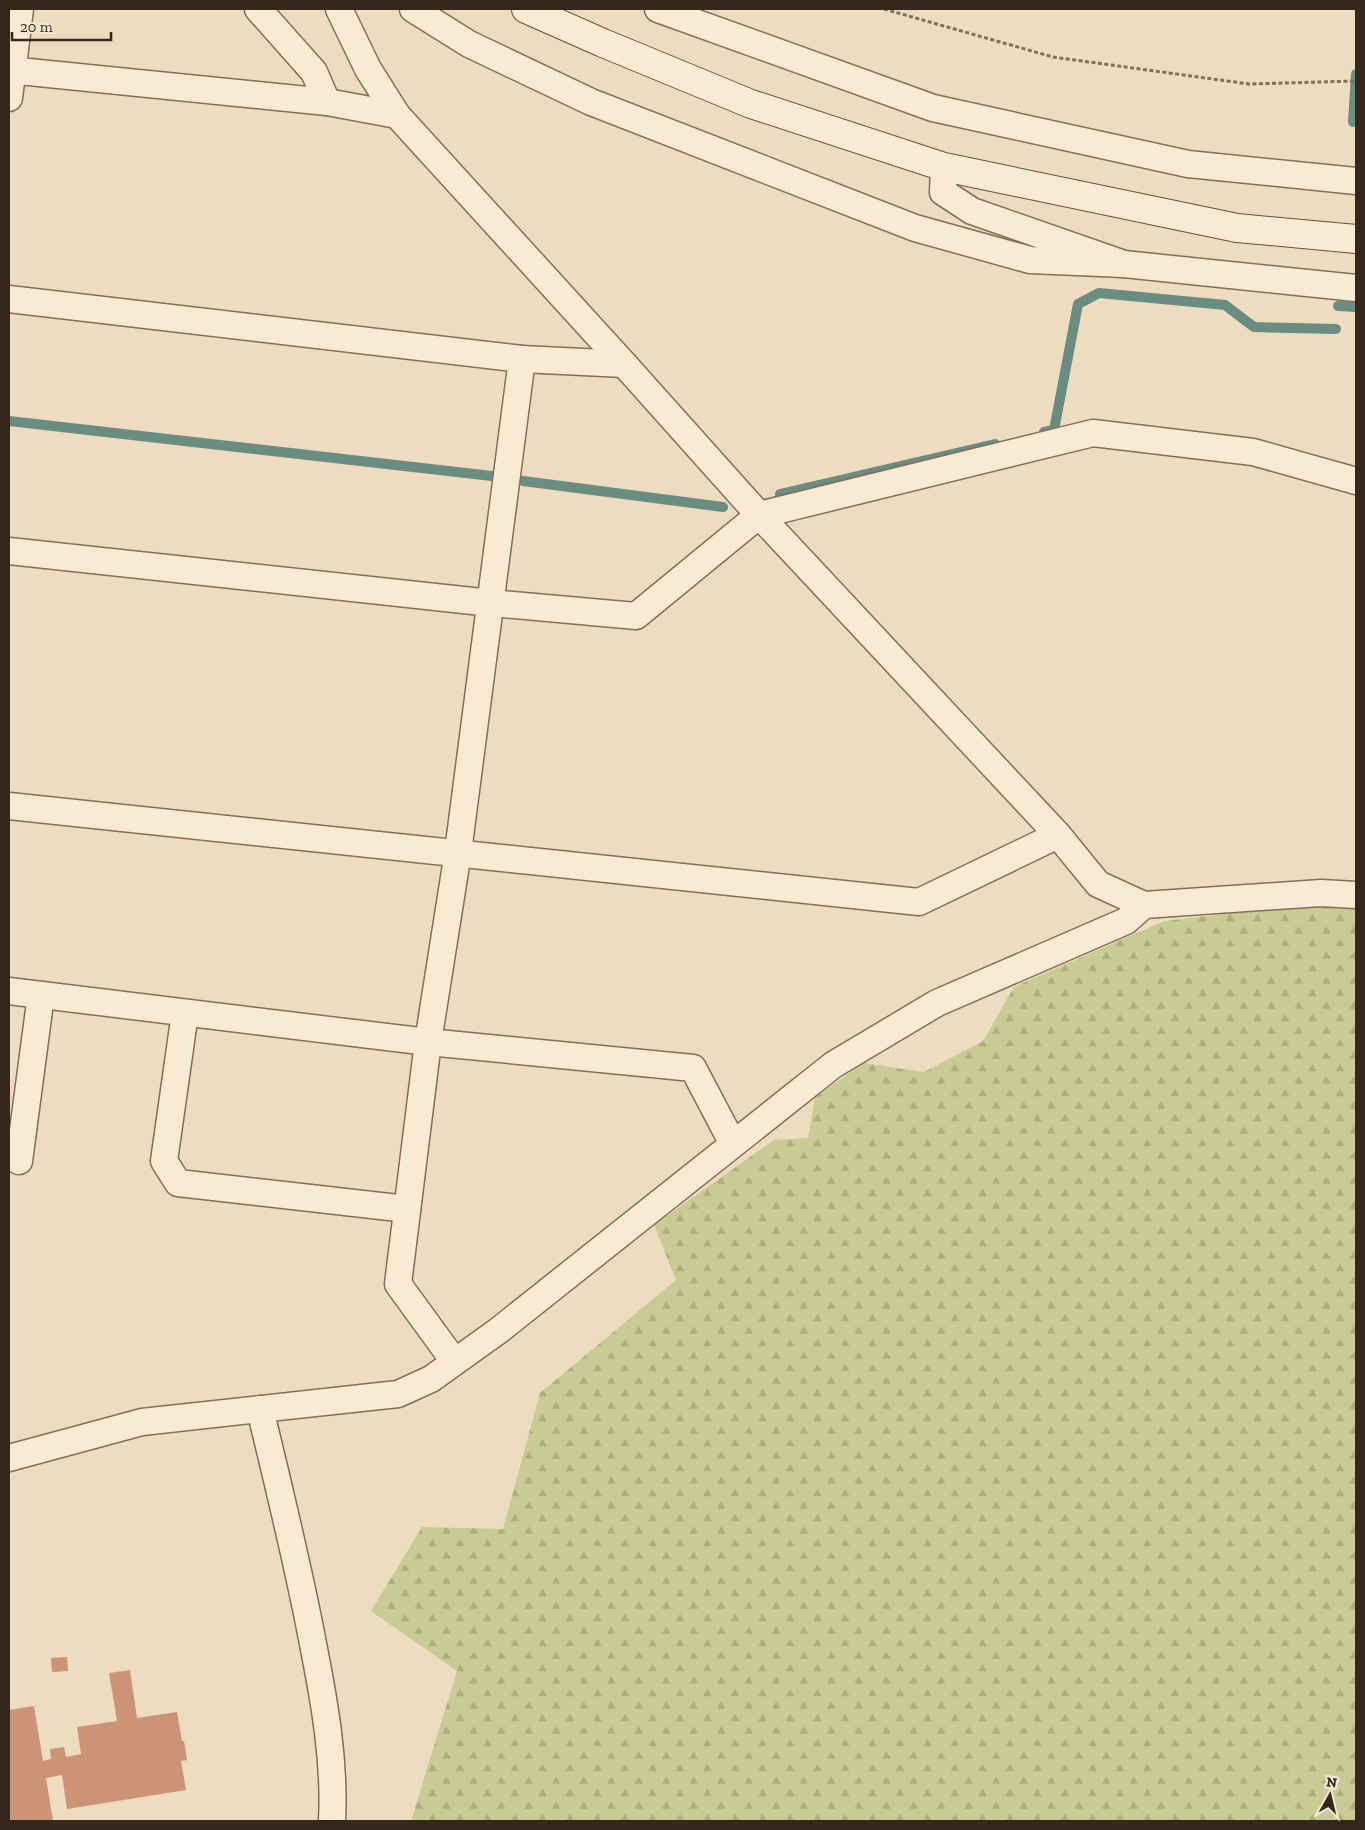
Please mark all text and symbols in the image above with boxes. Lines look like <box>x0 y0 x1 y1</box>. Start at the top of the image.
scale bar <box>12 10 111 42</box>
text: 20 m <box>20 18 53 36</box>
north arrow <box>1305 1770 1355 1820</box>
text: N <box>1325 1773 1339 1792</box>

